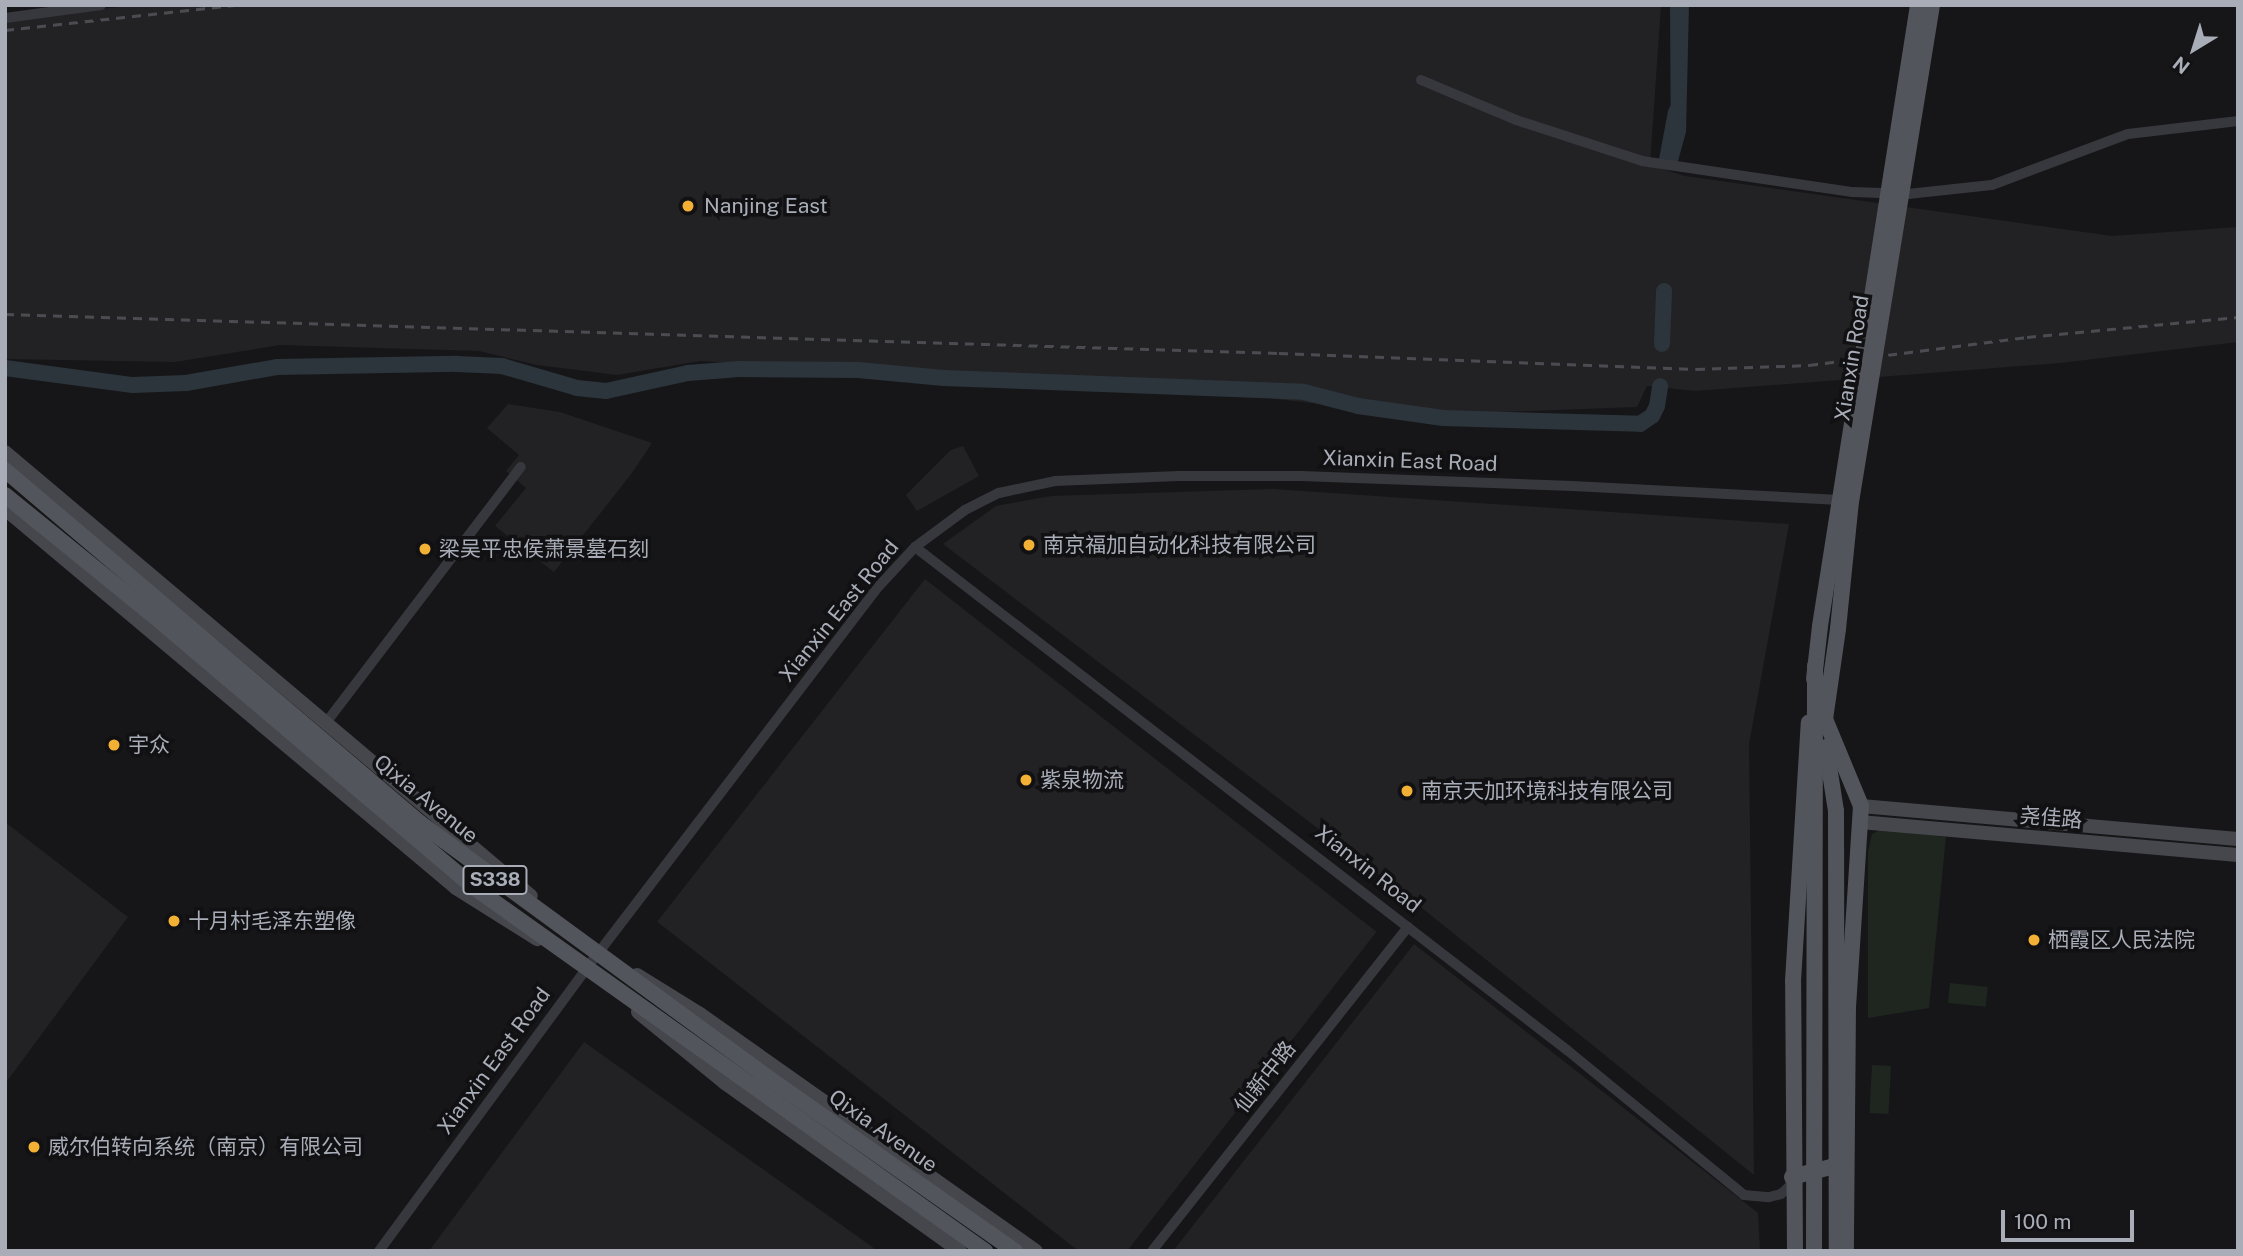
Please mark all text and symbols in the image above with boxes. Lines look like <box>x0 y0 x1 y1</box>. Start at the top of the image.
north arrow <box>2159 14 2229 84</box>
text: N <box>2168 52 2194 79</box>
place label: Nanjing East <box>704 193 828 219</box>
marker: Nanjing East <box>678 196 698 216</box>
street label: Xianxin Road <box>1830 293 1874 423</box>
street label: Xianxin East Road <box>1322 445 1498 477</box>
place label: 南京福加自动化科技有限公司 <box>1043 532 1316 558</box>
street label: Xianxin East Road <box>774 535 904 687</box>
place label: 梁吴平忠侯萧景墓石刻 <box>439 536 649 562</box>
marker: 南京福加自动化科技有限公司 <box>1021 537 1037 553</box>
marker: 梁吴平忠侯萧景墓石刻 <box>417 541 433 557</box>
place label: 宇众 <box>128 732 170 758</box>
marker: 宇众 <box>106 737 122 753</box>
street label: Qixia Avenue <box>369 749 483 849</box>
place label: 紫泉物流 <box>1040 767 1124 793</box>
marker: 紫泉物流 <box>1018 772 1034 788</box>
place label: 南京天加环境科技有限公司 <box>1421 778 1673 804</box>
marker: 南京天加环境科技有限公司 <box>1399 783 1415 799</box>
street label: 尧佳路 <box>2019 803 2083 833</box>
street label: Xianxin Road <box>1310 820 1426 918</box>
road number: S338 <box>462 864 528 895</box>
place label: 十月村毛泽东塑像 <box>188 908 356 934</box>
marker: 十月村毛泽东塑像 <box>166 913 182 929</box>
place label: 栖霞区人民法院 <box>2048 927 2195 953</box>
marker: 栖霞区人民法院 <box>2026 932 2042 948</box>
street label: Xianxin East Road <box>432 983 556 1139</box>
street label: 仙新中路 <box>1229 1036 1301 1118</box>
street label: Qixia Avenue <box>824 1084 942 1178</box>
place label: 威尔伯转向系统（南京）有限公司 <box>48 1134 363 1160</box>
marker: 威尔伯转向系统（南京）有限公司 <box>26 1139 42 1155</box>
scale bar <box>2005 1196 2138 1240</box>
text: 100 m <box>2014 1209 2071 1234</box>

